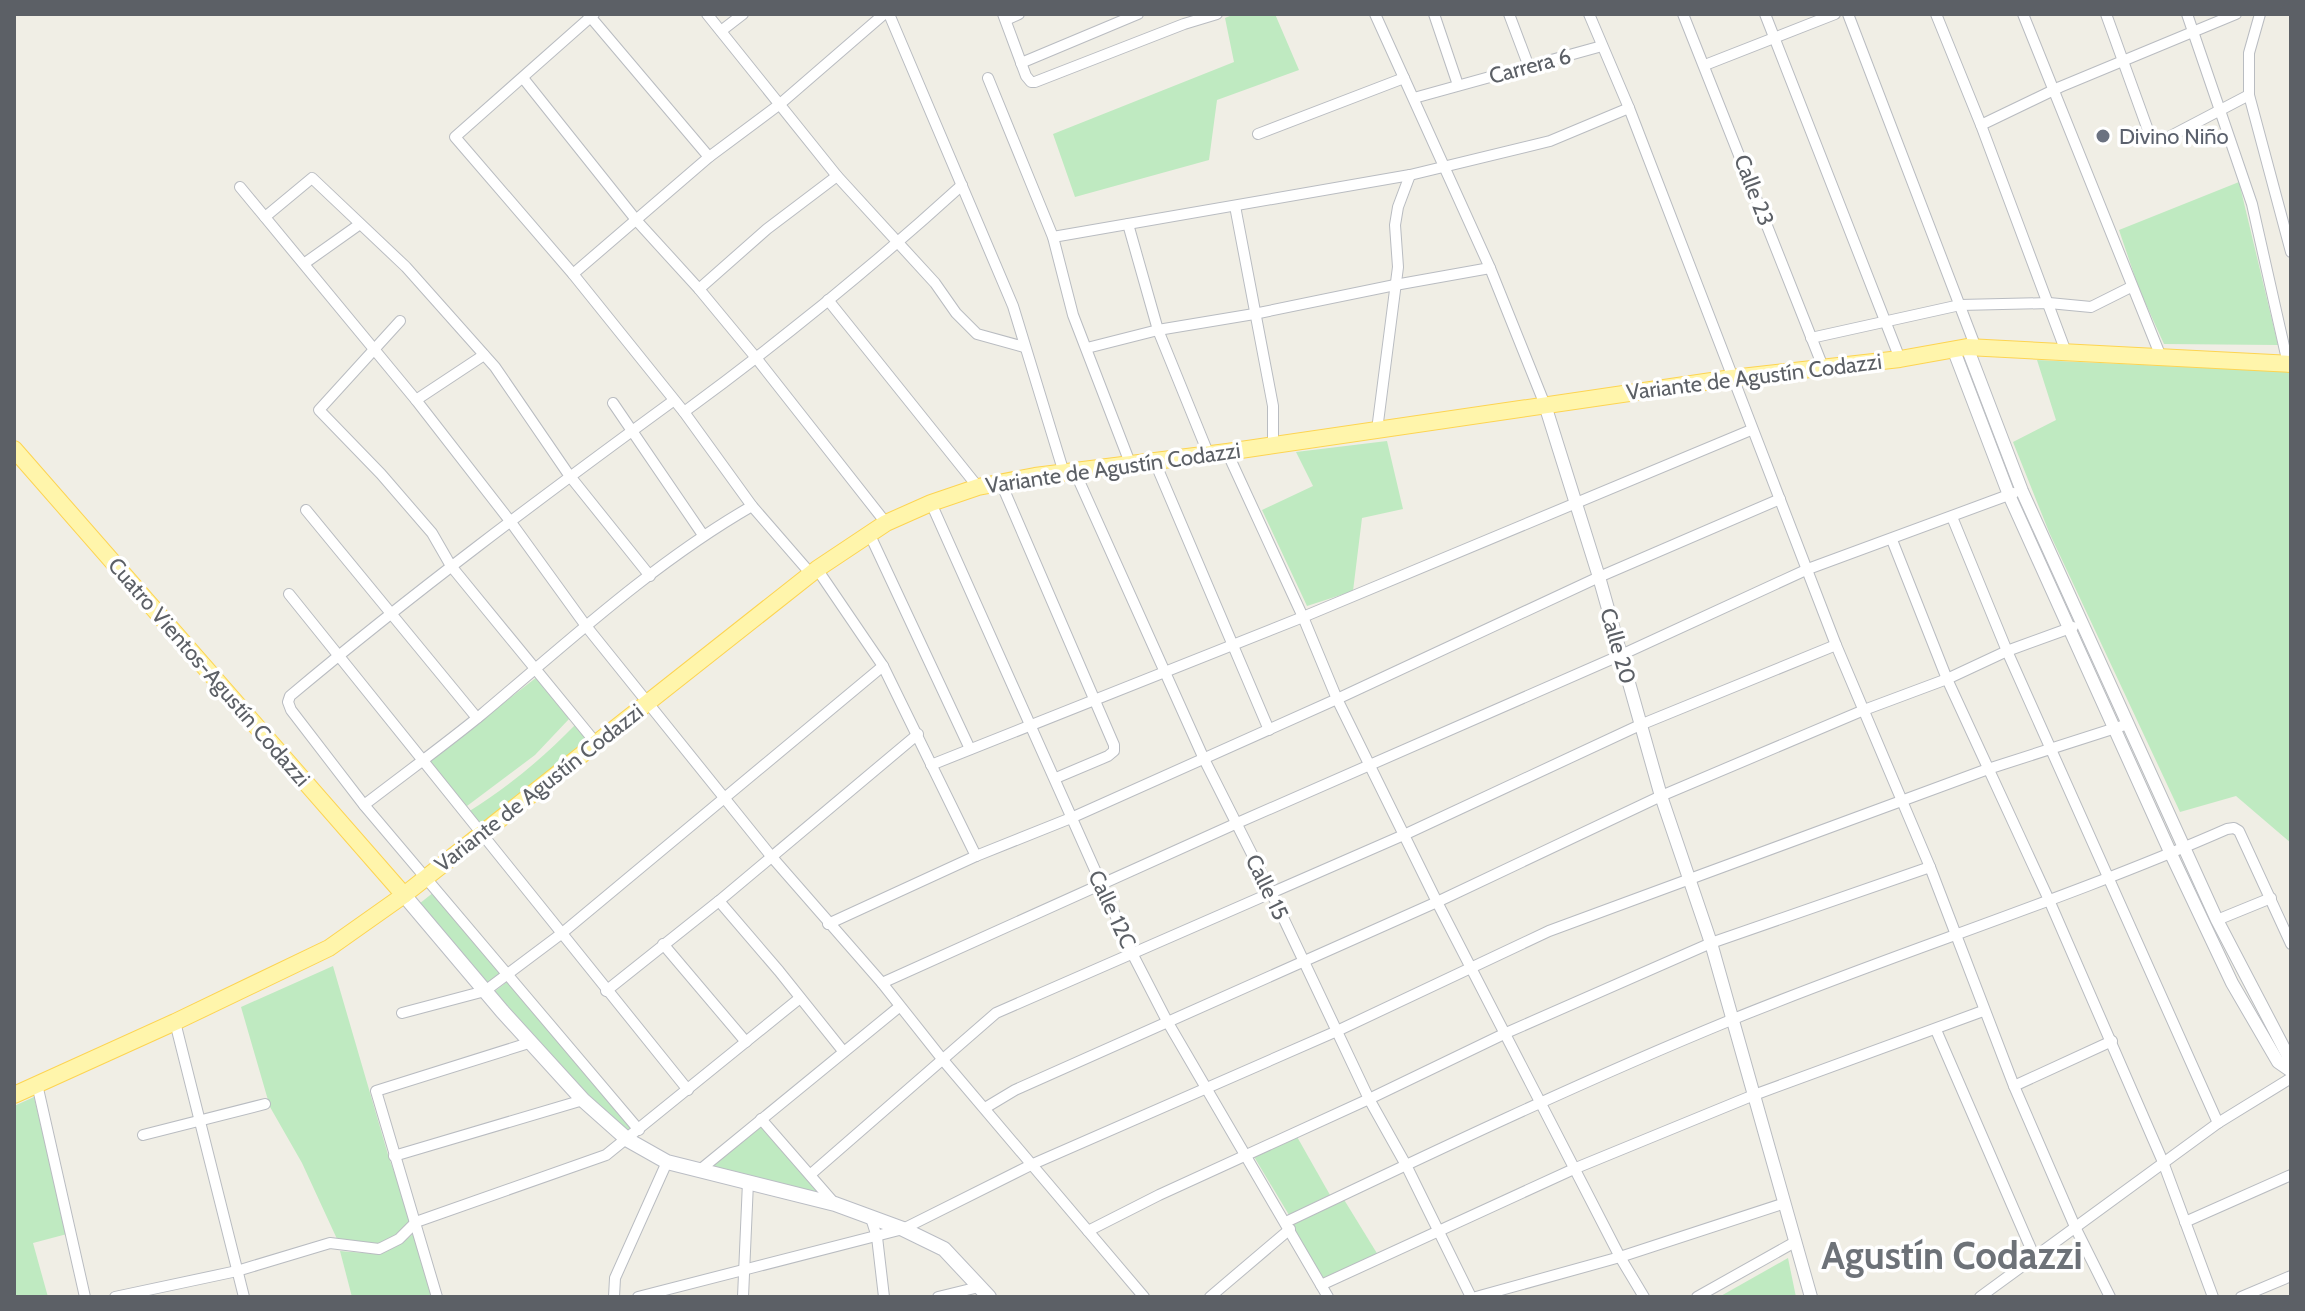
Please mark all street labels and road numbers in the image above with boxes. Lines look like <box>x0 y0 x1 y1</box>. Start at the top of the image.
street label: Carrera 6 <box>1486 42 1574 90</box>
street label: Calle 23 <box>1728 151 1780 229</box>
street label: Variante de Agustín Codazzi <box>1625 348 1883 406</box>
street label: Variante de Agustín Codazzi <box>984 437 1242 499</box>
street label: Cuatro Vientos-Agustín Codazzi <box>102 552 316 792</box>
street label: Calle 20 <box>1594 605 1642 687</box>
street label: Variante de Agustín Codazzi <box>429 698 649 878</box>
street label: Calle 15 <box>1240 850 1294 924</box>
street label: Calle 12C <box>1082 866 1142 952</box>

